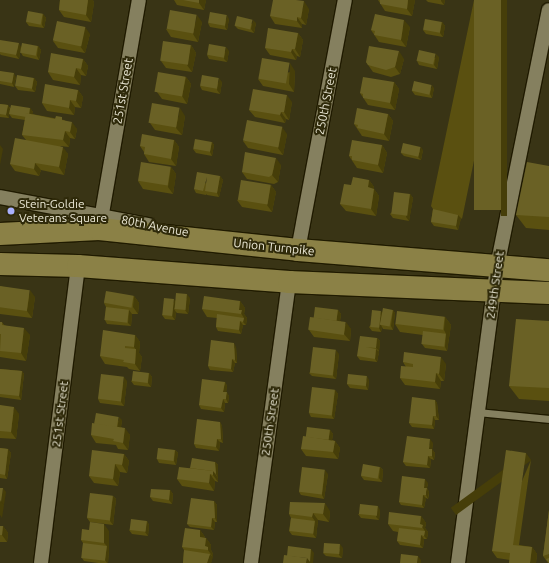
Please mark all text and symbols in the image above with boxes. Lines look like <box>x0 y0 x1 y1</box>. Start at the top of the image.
street label: 251st Street <box>110 57 136 125</box>
street label: 250th Street <box>312 66 340 136</box>
place label: Stein-Goldie Veterans Square <box>19 197 107 225</box>
marker: Stein-Goldie Veterans Square <box>6 206 16 216</box>
street label: 80th Avenue <box>120 212 190 240</box>
street label: Union Turnpike <box>233 236 315 258</box>
street label: 249th Street <box>483 250 507 320</box>
street label: 251st Street <box>49 380 71 448</box>
street label: 250th Street <box>258 387 282 457</box>

